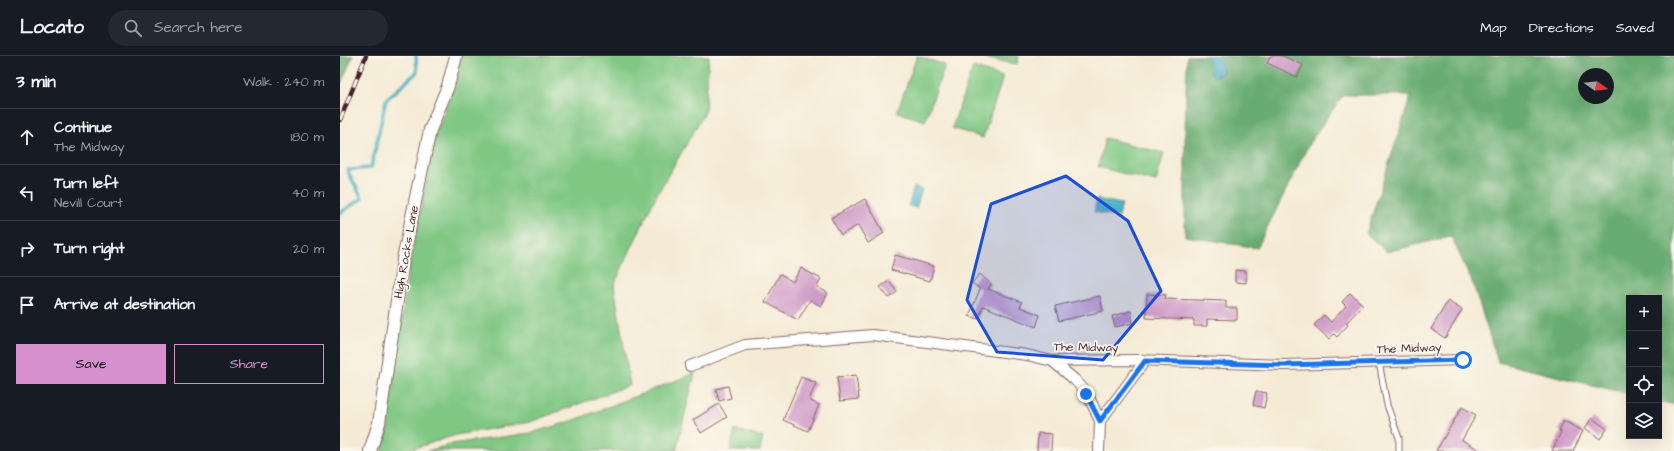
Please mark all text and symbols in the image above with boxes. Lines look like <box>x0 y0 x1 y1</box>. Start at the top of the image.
search box <box>108 10 388 46</box>
text: Locato <box>20 14 84 41</box>
icon: search <box>122 17 144 39</box>
text: Search here <box>154 17 242 38</box>
text: Map <box>1480 18 1507 38</box>
text: Directions <box>1529 18 1594 38</box>
text: Saved <box>1616 18 1654 38</box>
north arrow <box>1578 68 1614 104</box>
text: 3 min <box>16 70 56 94</box>
text: Walk · 240 m <box>243 73 324 91</box>
text: Continue <box>54 117 112 138</box>
icon: ahead <box>16 126 38 148</box>
text: 180 m <box>290 128 324 146</box>
text: The Midway <box>54 138 124 156</box>
text: Turn left <box>54 173 118 194</box>
icon: left <box>16 182 38 204</box>
text: 40 m <box>292 184 324 202</box>
text: Nevill Court <box>54 194 123 212</box>
street label: High Rocks Lane <box>390 204 424 300</box>
icon: right <box>16 238 38 260</box>
text: Turn right <box>54 238 125 259</box>
text: 20 m <box>293 240 324 258</box>
icon: arrive <box>16 294 38 316</box>
text: Arrive at destination <box>54 294 195 315</box>
map controls <box>1626 295 1662 439</box>
button: + <box>1626 295 1662 331</box>
button: − <box>1626 331 1662 367</box>
street label: The Midway <box>1053 338 1119 358</box>
street label: The Midway <box>1376 339 1442 359</box>
button: Save <box>16 344 166 384</box>
button: Share <box>174 344 324 384</box>
route start <box>1454 351 1472 369</box>
button: locate <box>1626 367 1662 403</box>
route end <box>1077 385 1095 403</box>
button: layers <box>1626 403 1662 439</box>

